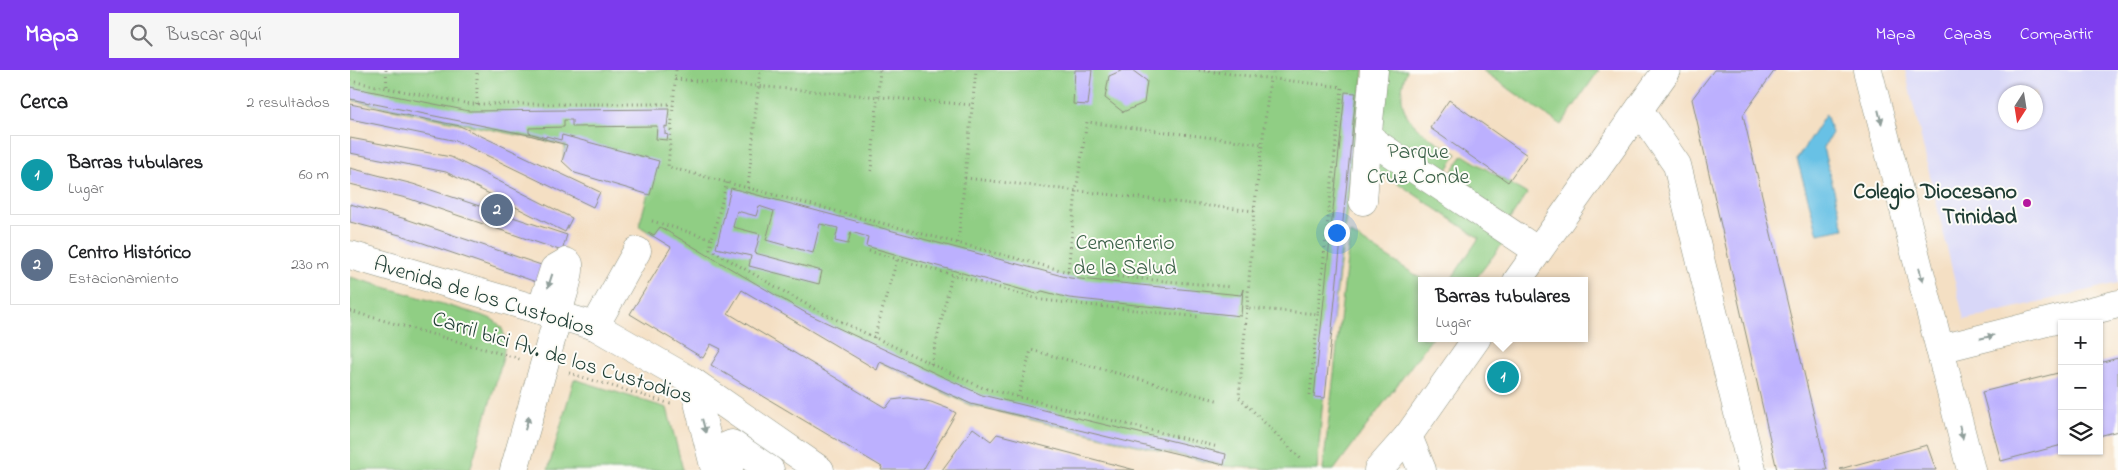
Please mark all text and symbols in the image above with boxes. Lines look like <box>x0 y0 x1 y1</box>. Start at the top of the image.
search box <box>109 13 459 58</box>
text: Mapa <box>25 18 79 53</box>
icon: search <box>127 21 155 49</box>
text: Buscar aquí <box>167 22 262 49</box>
text: Mapa <box>1875 22 1916 48</box>
text: Capas <box>1944 22 1992 48</box>
text: Compartir <box>2020 22 2093 48</box>
north arrow <box>1998 85 2043 130</box>
text: Cerca <box>20 88 68 118</box>
text: 2 resultados <box>247 91 330 115</box>
one-way arrow <box>1877 110 1885 125</box>
park label: Parque Cruz Conde <box>1367 137 1470 194</box>
text: Barras tubulares <box>68 150 203 177</box>
text: 1 <box>34 163 40 187</box>
text: 60 m <box>299 163 329 187</box>
text: Lugar <box>68 177 104 201</box>
place label: Colegio Diocesano Trinidad <box>1853 177 2018 234</box>
pin: 2 <box>481 191 513 229</box>
marker: Colegio Diocesano Trinidad <box>2021 197 2033 209</box>
your location <box>1324 220 1350 246</box>
park label: Cementerio de la Salud <box>1073 228 1177 285</box>
text: Centro Histórico <box>68 240 191 267</box>
street label: Avenida de los Custodios <box>369 249 599 347</box>
text: 2 <box>33 253 41 277</box>
text: 230 m <box>291 253 329 277</box>
text: Estacionamiento <box>68 267 179 291</box>
one-way arrow <box>1917 267 1925 282</box>
one-way arrow <box>546 273 554 288</box>
popup <box>1418 277 1588 342</box>
text: Barras tubulares <box>1435 284 1571 311</box>
street label: Carril bici Av. de los Custodios <box>428 304 696 414</box>
text: Lugar <box>1435 311 1471 335</box>
map controls <box>2058 320 2103 455</box>
button: + <box>2058 320 2103 365</box>
one-way arrow <box>1979 333 1995 341</box>
pin: 1 <box>1487 358 1519 396</box>
button: − <box>2058 365 2103 410</box>
button: layers <box>2058 410 2103 455</box>
one-way arrow <box>523 416 531 431</box>
one-way arrow <box>700 419 708 434</box>
one-way arrow <box>1957 425 1965 440</box>

